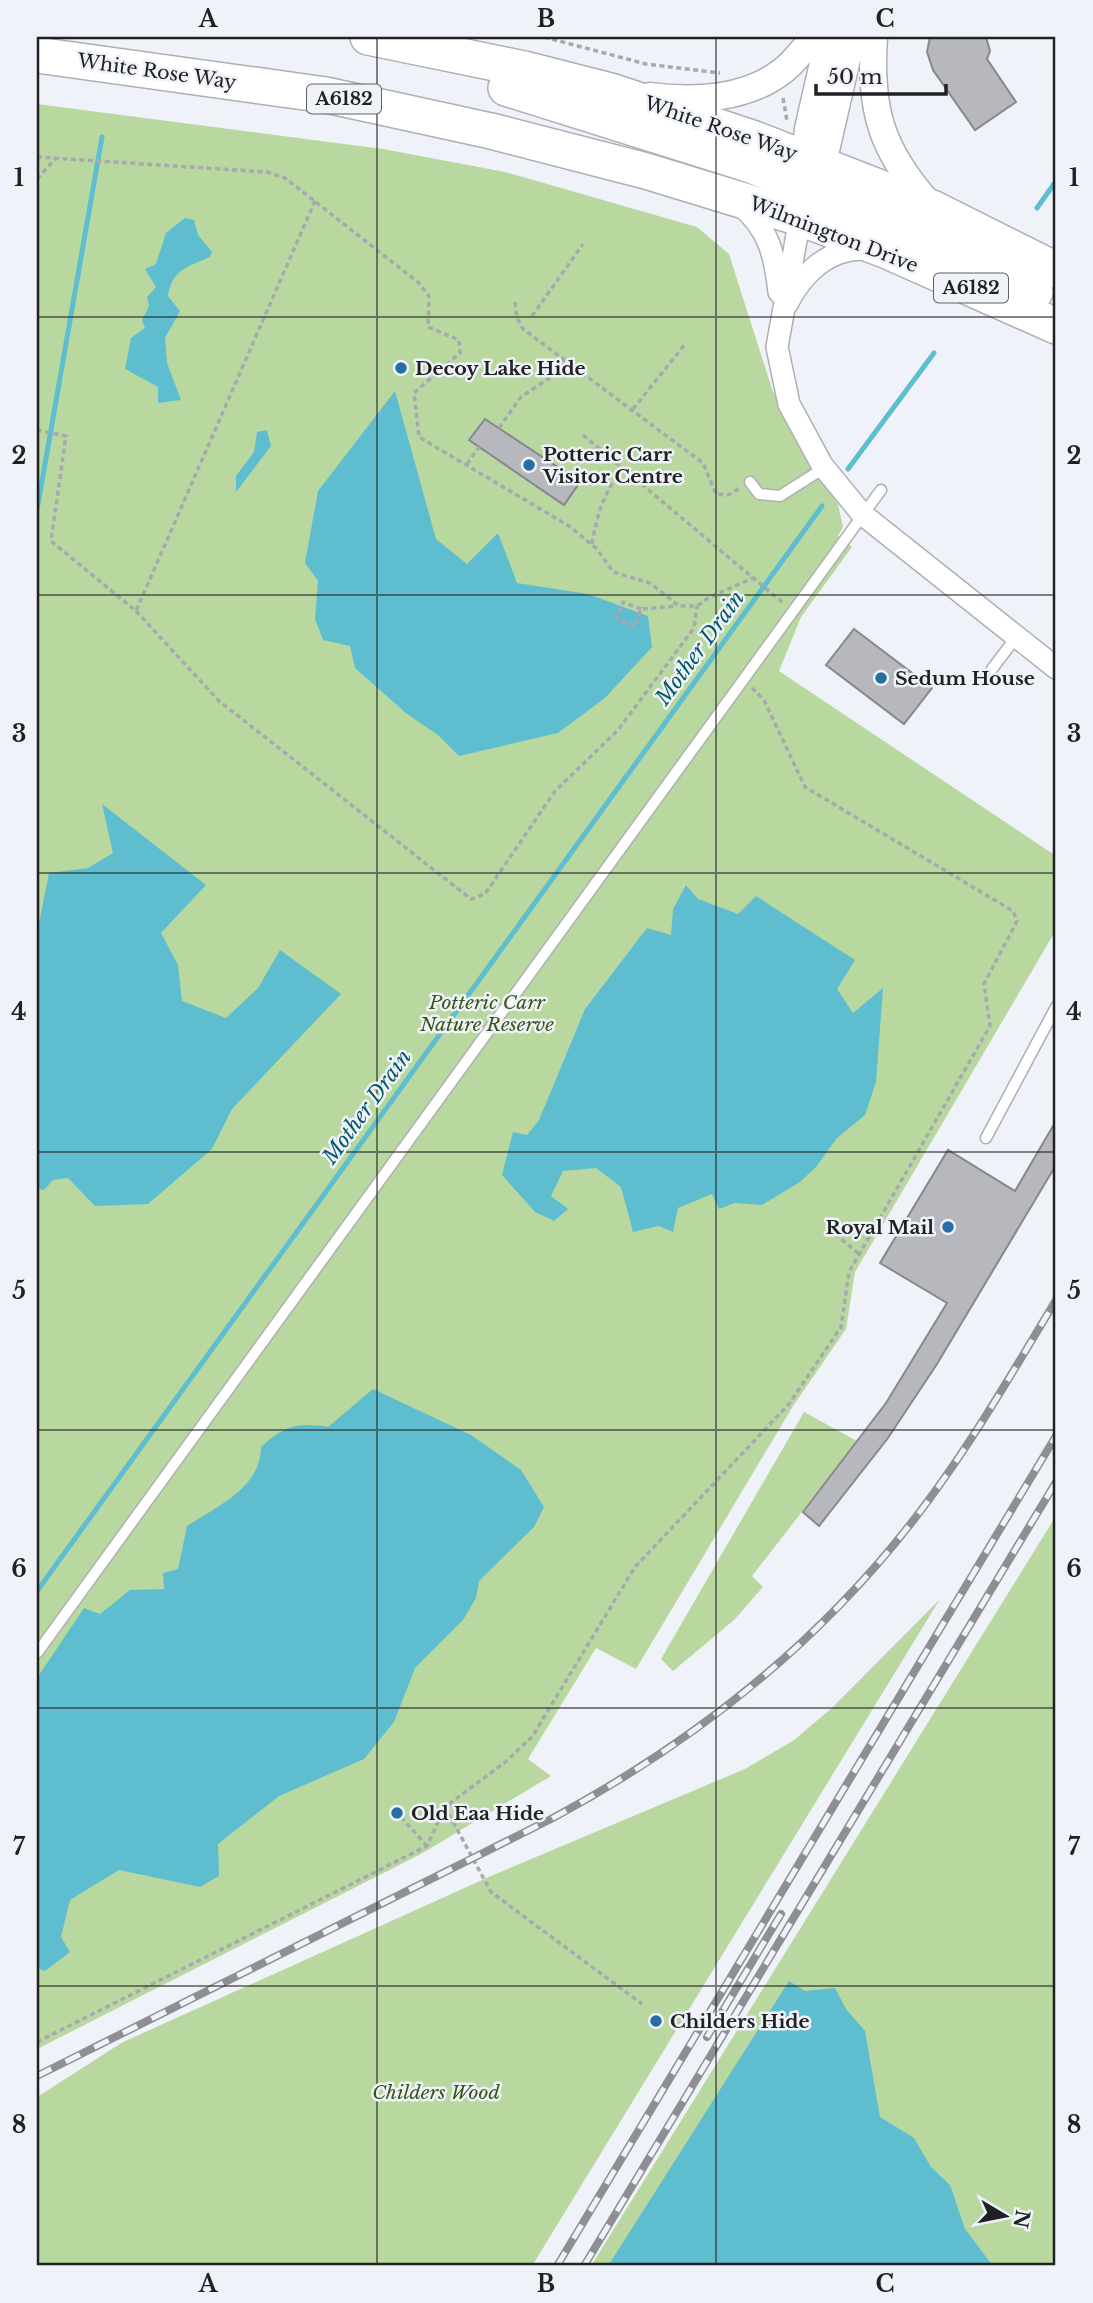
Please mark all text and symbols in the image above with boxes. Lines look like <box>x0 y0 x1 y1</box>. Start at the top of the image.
text: A <box>198 5 219 33</box>
text: B <box>537 5 555 33</box>
text: C <box>876 5 894 33</box>
street label: White Rose Way <box>75 49 238 94</box>
scale bar <box>816 52 946 96</box>
text: 50 m <box>827 64 883 90</box>
road number: A6182 <box>307 84 381 114</box>
street label: White Rose Way <box>640 91 800 165</box>
text: 1 <box>14 164 24 192</box>
text: 1 <box>1069 164 1079 192</box>
street label: Wilmington Drive <box>745 191 921 277</box>
road number: A6182 <box>934 274 1008 302</box>
place label: Decoy Lake Hide <box>415 357 586 380</box>
marker: Decoy Lake Hide <box>393 360 409 376</box>
text: 2 <box>12 442 26 470</box>
text: 2 <box>1067 442 1081 470</box>
place label: Potteric Carr Visitor Centre <box>542 443 683 488</box>
marker: Potteric Carr Visitor Centre <box>521 457 537 473</box>
water label: Mother Drain <box>649 586 750 711</box>
place label: Sedum House <box>895 667 1035 690</box>
marker: Sedum House <box>873 670 889 686</box>
text: 3 <box>12 720 26 748</box>
text: 3 <box>1067 720 1081 748</box>
park label: Potteric Carr Nature Reserve <box>419 991 554 1036</box>
text: 4 <box>11 998 27 1026</box>
text: 4 <box>1066 998 1082 1026</box>
water label: Mother Drain <box>316 1045 417 1170</box>
place label: Royal Mail <box>826 1216 934 1239</box>
marker: Royal Mail <box>940 1219 956 1235</box>
text: 5 <box>12 1277 26 1305</box>
text: 5 <box>1067 1277 1081 1305</box>
text: 6 <box>11 1555 27 1583</box>
text: 6 <box>1066 1555 1082 1583</box>
place label: Old Eaa Hide <box>411 1802 544 1825</box>
marker: Old Eaa Hide <box>389 1805 405 1821</box>
text: 7 <box>13 1833 26 1861</box>
text: 7 <box>1068 1833 1081 1861</box>
place label: Childers Hide <box>670 2010 810 2033</box>
marker: Childers Hide <box>648 2013 664 2029</box>
park label: Childers Wood <box>372 2081 500 2104</box>
text: 8 <box>12 2111 26 2139</box>
text: 8 <box>1067 2111 1081 2139</box>
north arrow <box>970 2180 1040 2250</box>
text: N <box>1008 2208 1034 2230</box>
text: A <box>198 2270 219 2298</box>
text: B <box>537 2270 555 2298</box>
text: C <box>876 2270 894 2298</box>

